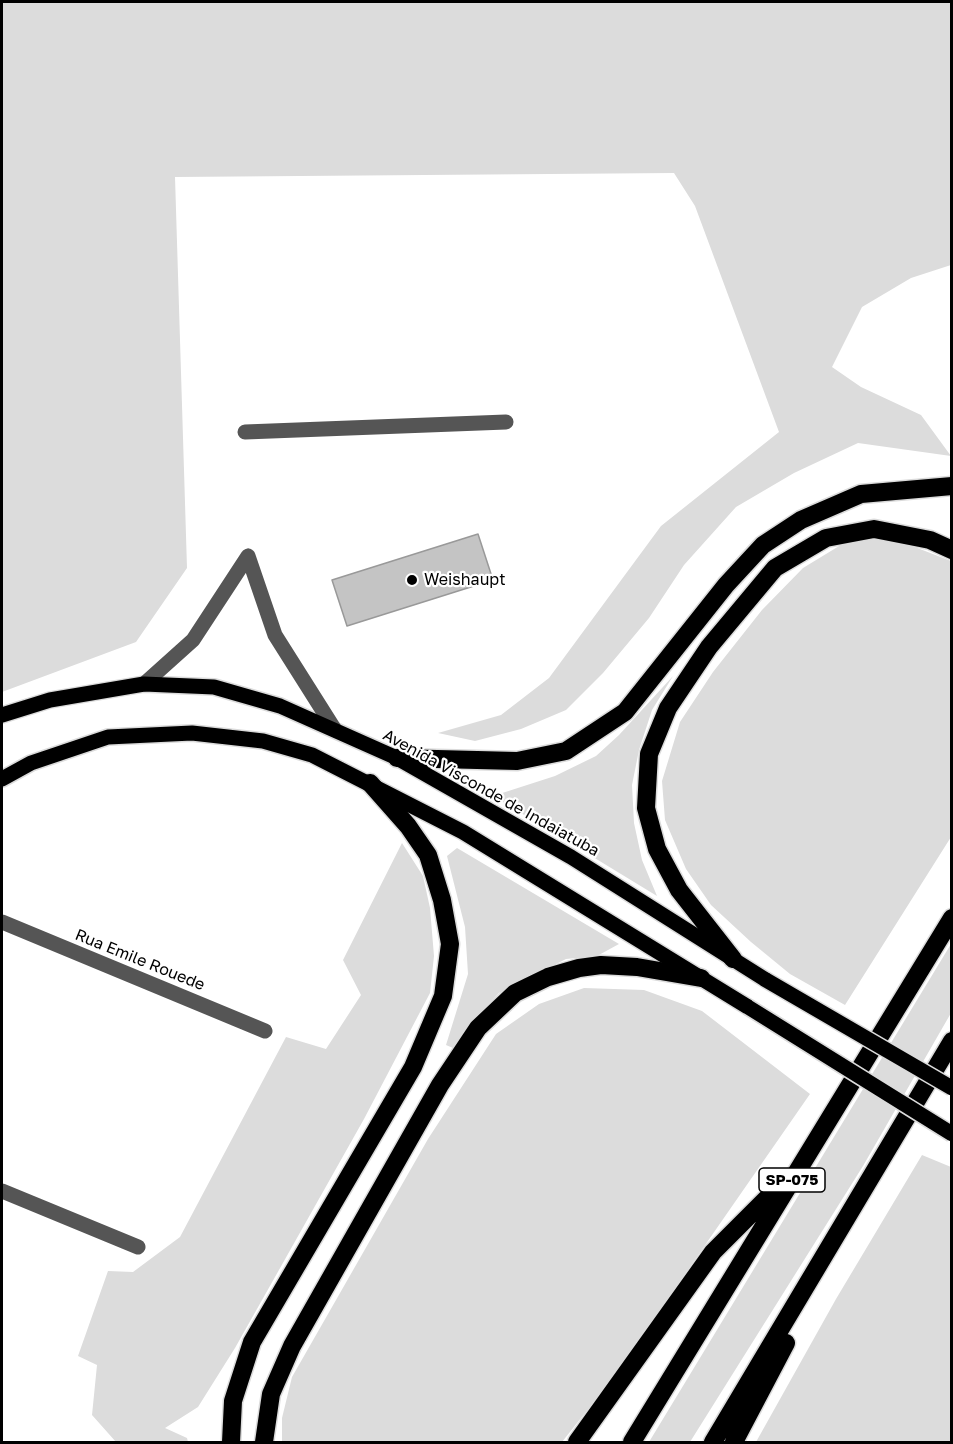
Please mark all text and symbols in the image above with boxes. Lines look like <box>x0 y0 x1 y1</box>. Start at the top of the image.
place label: Weishaupt <box>424 570 506 590</box>
marker: Weishaupt <box>405 573 419 587</box>
street label: Avenida Visconde de Indaiatuba <box>379 725 603 861</box>
street label: Rua Emile Rouede <box>72 925 208 995</box>
road number: SP-075 <box>759 1168 825 1192</box>

